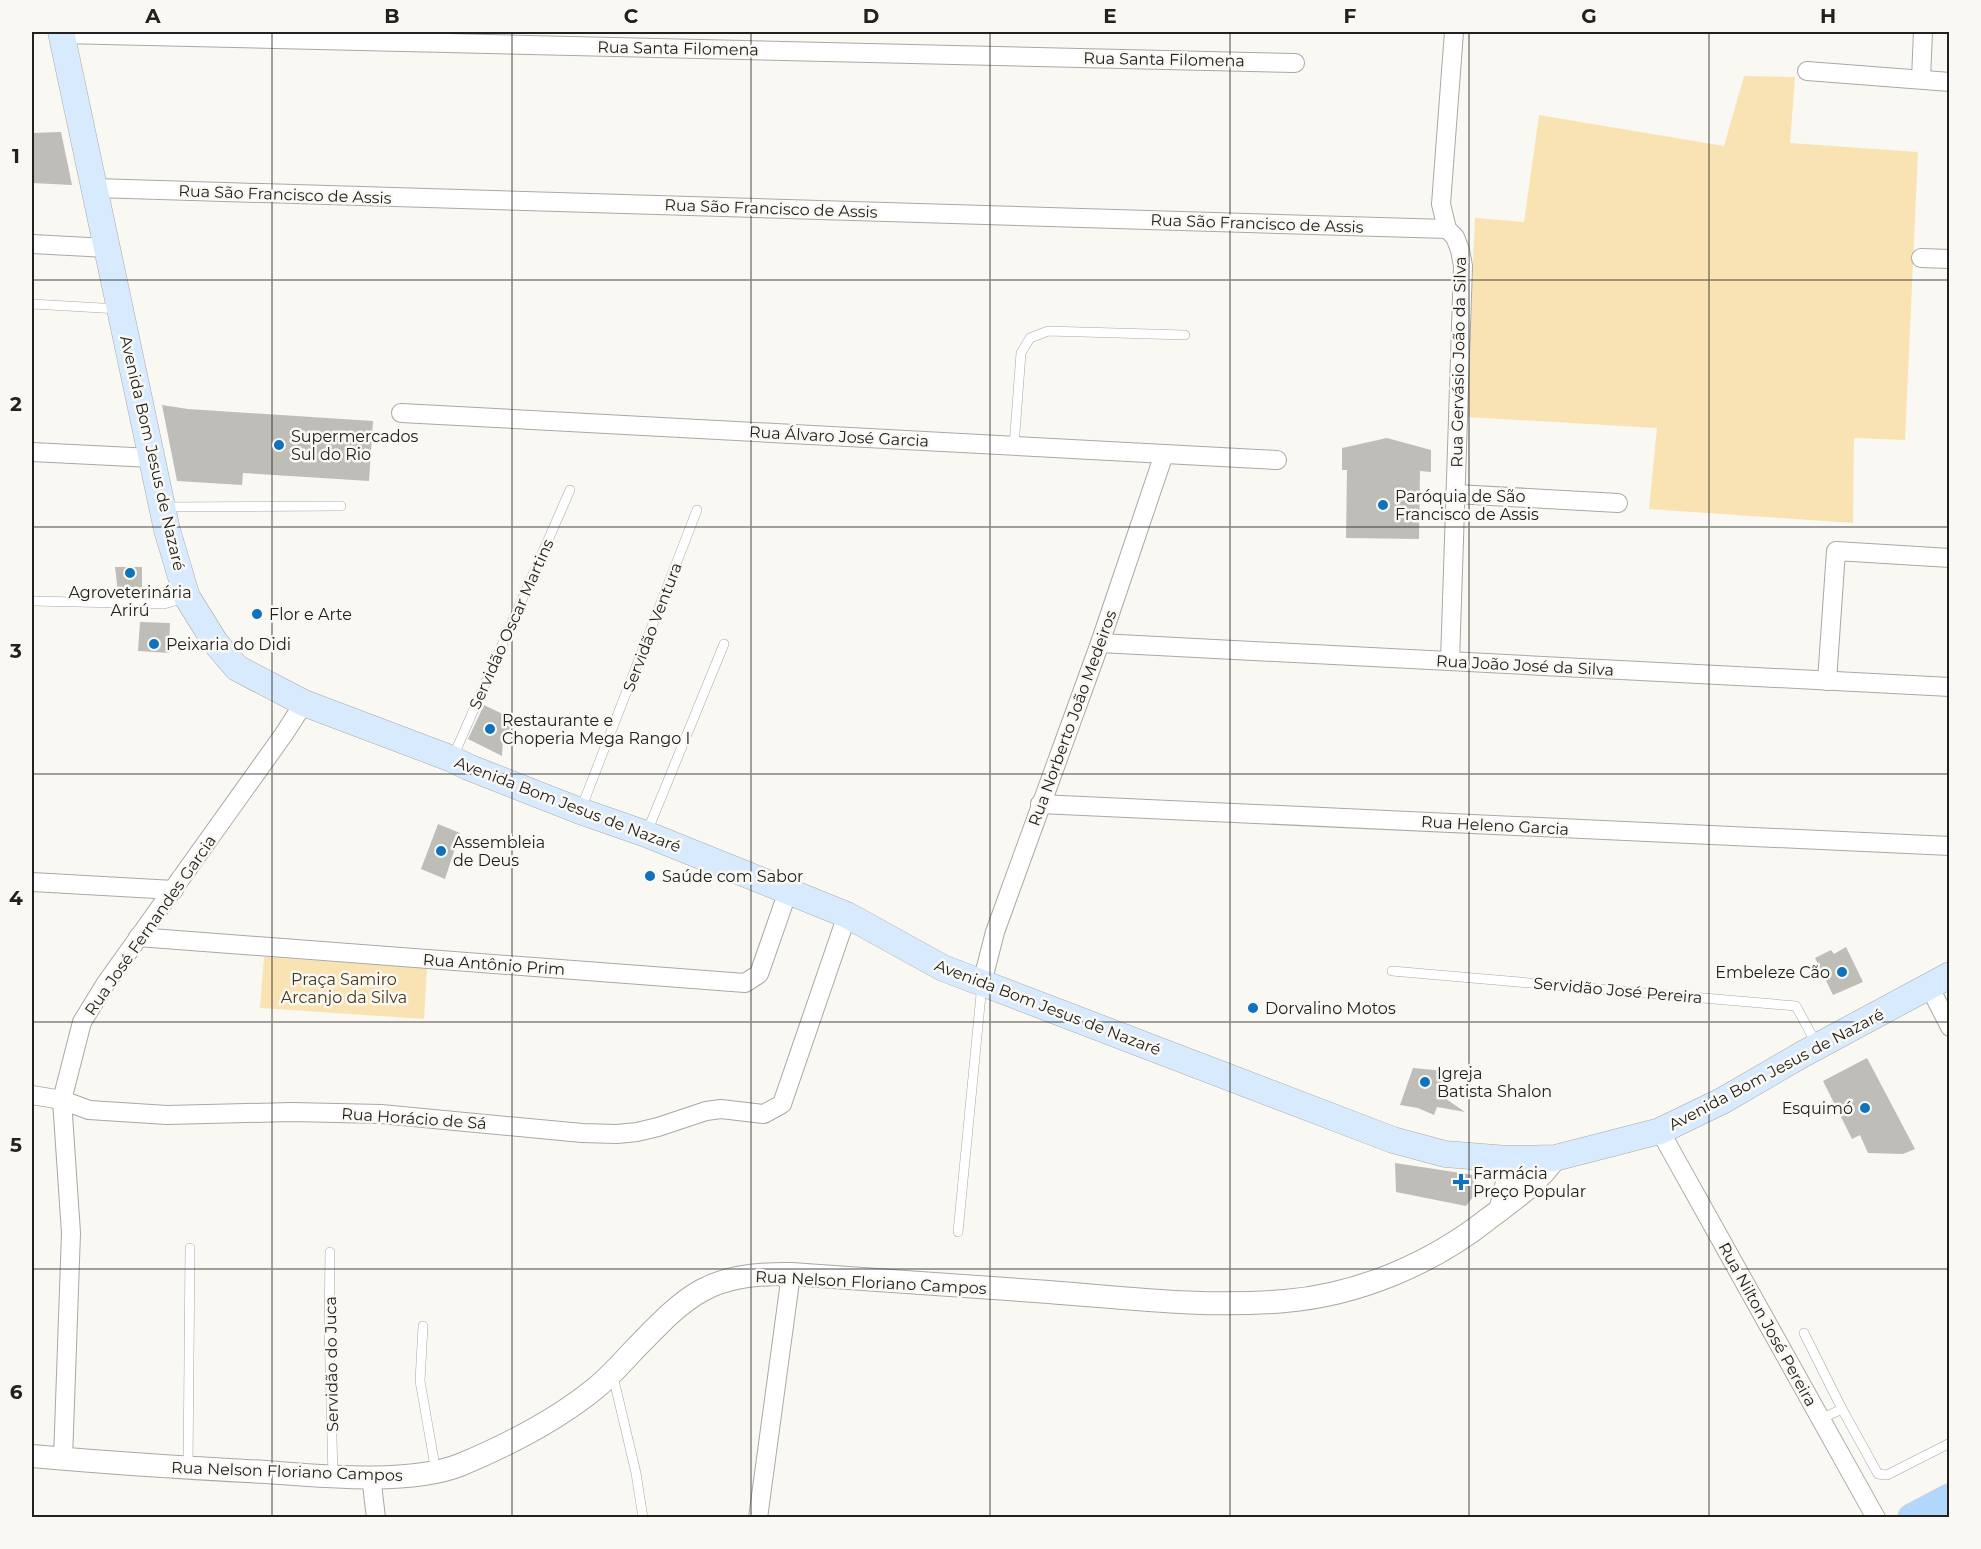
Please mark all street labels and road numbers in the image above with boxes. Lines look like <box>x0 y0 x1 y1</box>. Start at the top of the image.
street label: Rua Santa Filomena <box>597 38 759 59</box>
street label: Rua Santa Filomena <box>1083 49 1245 70</box>
street label: Rua São Francisco de Assis <box>178 181 392 208</box>
street label: Rua São Francisco de Assis <box>664 195 878 222</box>
street label: Rua São Francisco de Assis <box>1150 210 1364 237</box>
street label: Rua Gervásio João da Silva <box>1447 256 1470 468</box>
street label: Avenida Bom Jesus de Nazaré <box>116 334 189 573</box>
street label: Rua Álvaro José Garcia <box>748 422 930 451</box>
street label: Servidão Oscar Martins <box>465 536 558 712</box>
street label: Servidão Ventura <box>619 560 686 694</box>
street label: Rua Norberto João Medeiros <box>1024 607 1121 829</box>
street label: Rua João José da Silva <box>1436 651 1614 680</box>
street label: Avenida Bom Jesus de Nazaré <box>452 752 684 857</box>
street label: Rua Heleno Garcia <box>1420 812 1570 839</box>
street label: Rua José Fernandes Garcia <box>81 831 220 1019</box>
street label: Rua Antônio Prim <box>422 950 566 979</box>
street label: Avenida Bom Jesus de Nazaré <box>932 955 1164 1060</box>
street label: Servidão José Pereira <box>1533 974 1703 1007</box>
street label: Avenida Bom Jesus de Nazaré <box>1665 1005 1887 1134</box>
street label: Rua Horácio de Sá <box>341 1104 487 1133</box>
street label: Rua Nilton José Pereira <box>1714 1239 1821 1410</box>
street label: Rua Nelson Floriano Campos <box>755 1267 987 1298</box>
street label: Servidão do Juca <box>321 1296 342 1432</box>
street label: Rua Nelson Floriano Campos <box>171 1458 403 1485</box>

